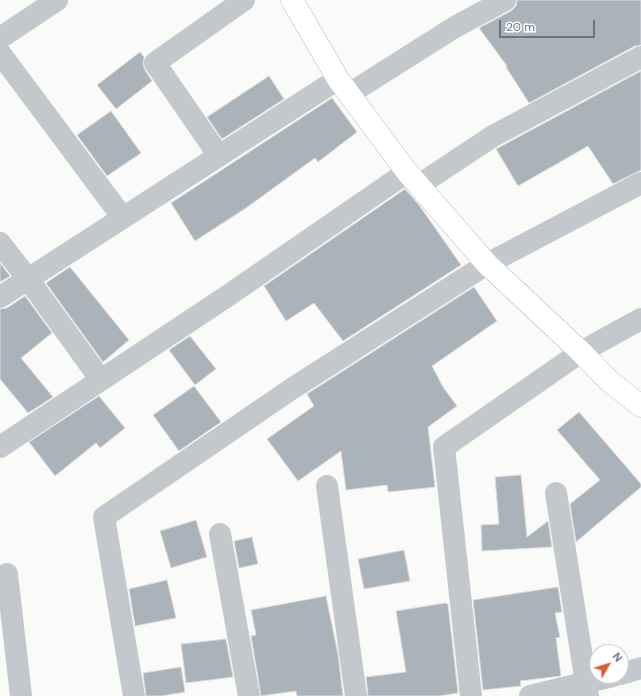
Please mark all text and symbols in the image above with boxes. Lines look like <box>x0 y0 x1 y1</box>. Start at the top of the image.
scale bar <box>501 12 597 38</box>
text: 20 m <box>506 19 535 35</box>
north arrow <box>589 644 629 684</box>
text: N <box>610 650 626 665</box>

